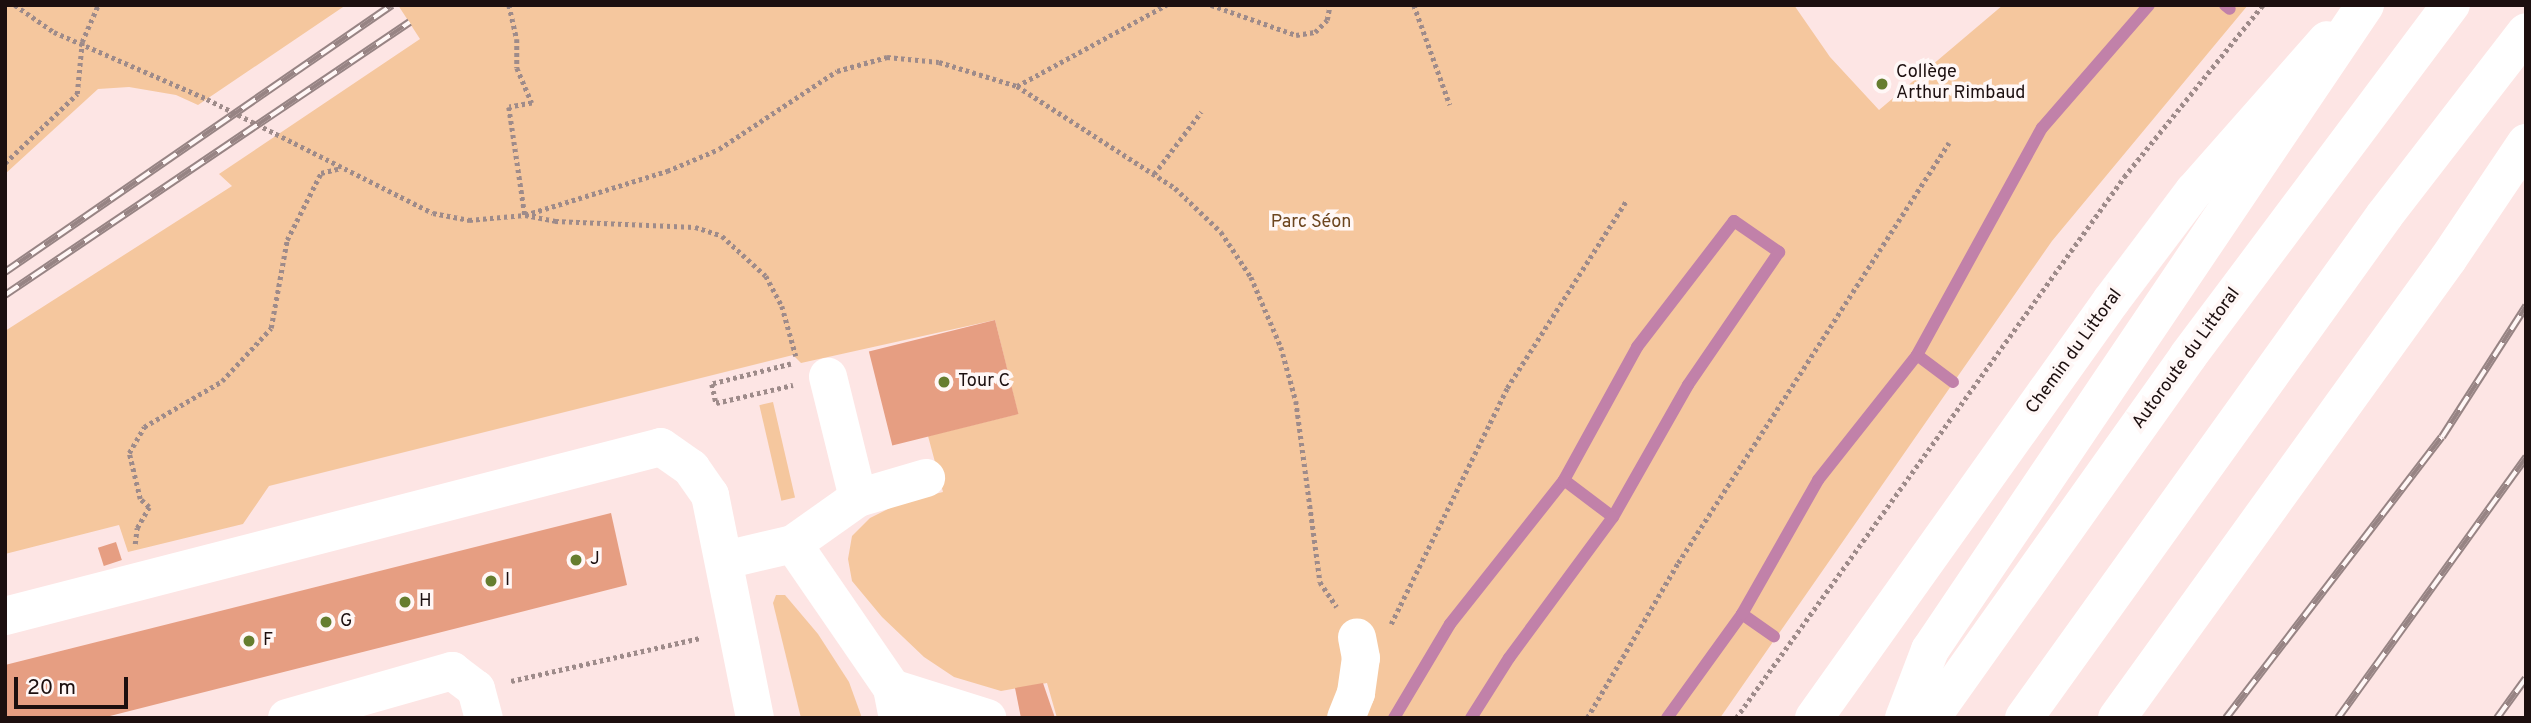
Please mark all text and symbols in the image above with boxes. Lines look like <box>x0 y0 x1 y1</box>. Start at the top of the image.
place label: Collège Arthur Rimbaud <box>1896 63 2025 106</box>
marker: Collège Arthur Rimbaud <box>1874 76 1890 92</box>
park label: Parc Séon <box>1271 212 1351 234</box>
street label: Autoroute du Littoral <box>2129 284 2245 434</box>
street label: Chemin du Littoral <box>2022 285 2128 419</box>
place label: Tour C <box>958 371 1010 393</box>
marker: Tour C <box>936 374 952 390</box>
place label: J <box>590 549 600 571</box>
marker: J <box>568 552 584 568</box>
place label: I <box>505 570 510 592</box>
marker: I <box>483 573 499 589</box>
place label: H <box>419 591 432 613</box>
marker: H <box>397 594 413 610</box>
place label: G <box>340 611 352 633</box>
marker: G <box>318 614 334 630</box>
place label: F <box>263 630 273 652</box>
marker: F <box>241 633 257 649</box>
scale bar <box>18 664 131 708</box>
text: 20 m <box>27 675 76 702</box>

